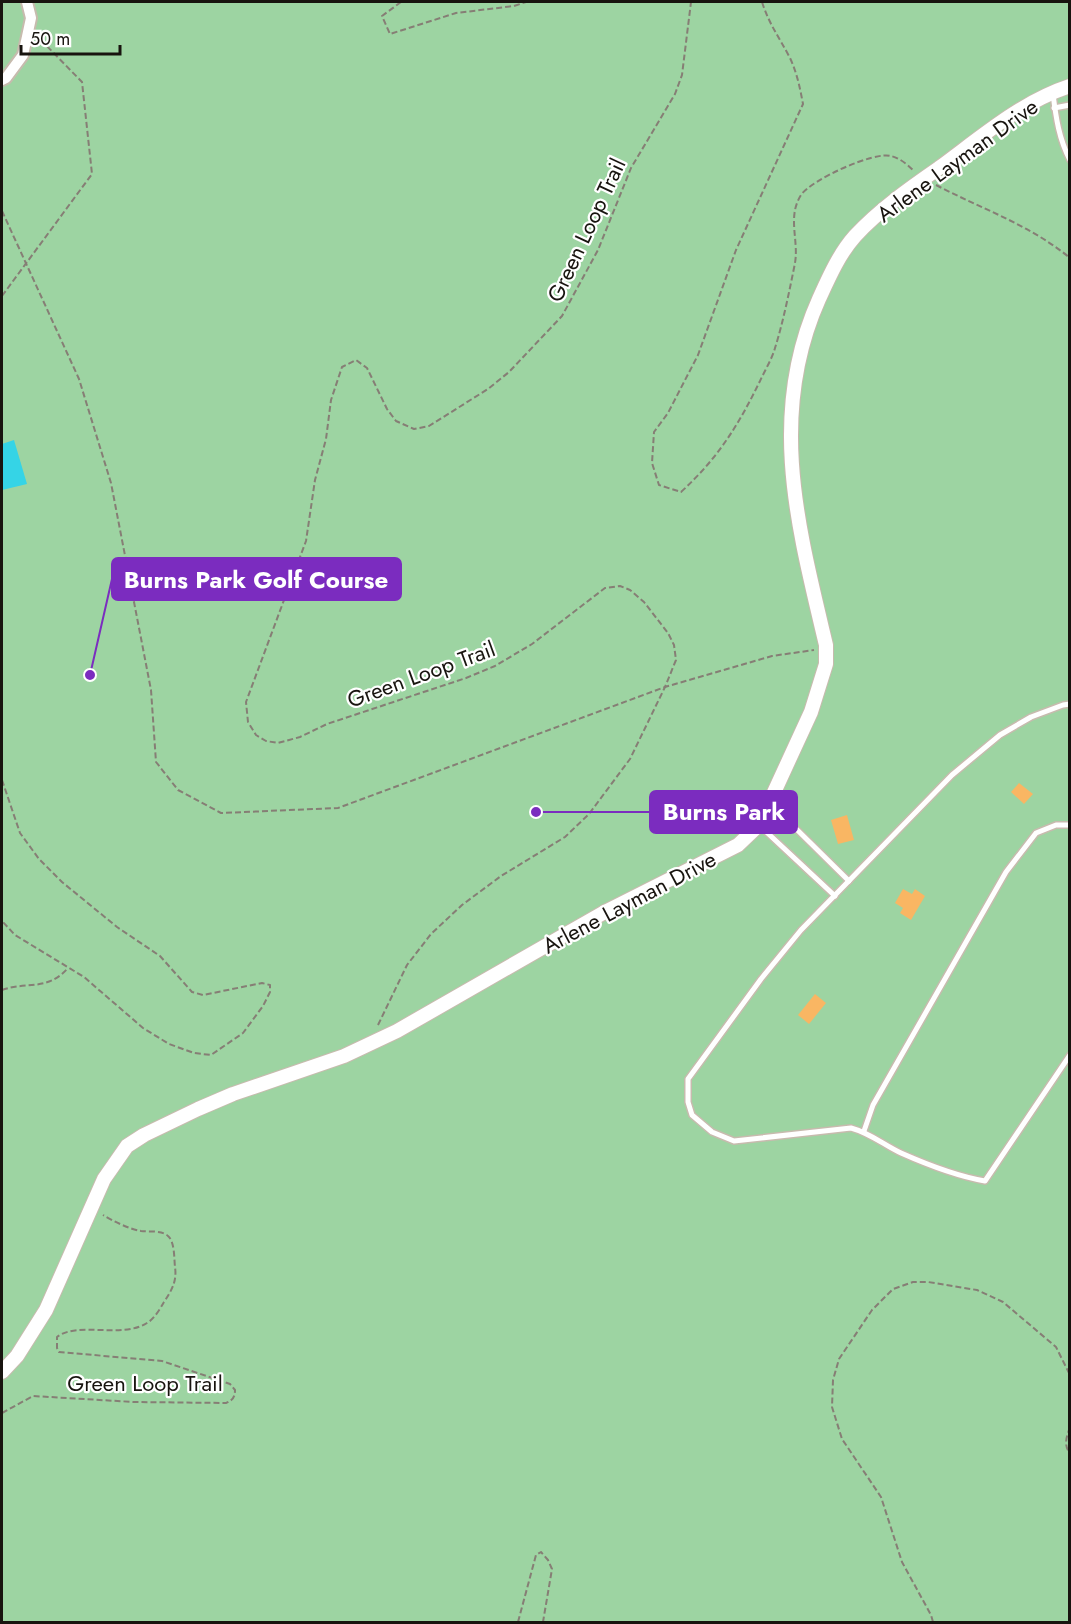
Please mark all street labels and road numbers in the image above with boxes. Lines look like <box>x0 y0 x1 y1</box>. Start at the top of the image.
street label: Arlene Layman Drive <box>870 90 1044 230</box>
street label: Green Loop Trail <box>539 153 633 307</box>
street label: Green Loop Trail <box>342 632 500 716</box>
street label: Arlene Layman Drive <box>536 843 722 961</box>
street label: Green Loop Trail <box>67 1367 223 1399</box>

